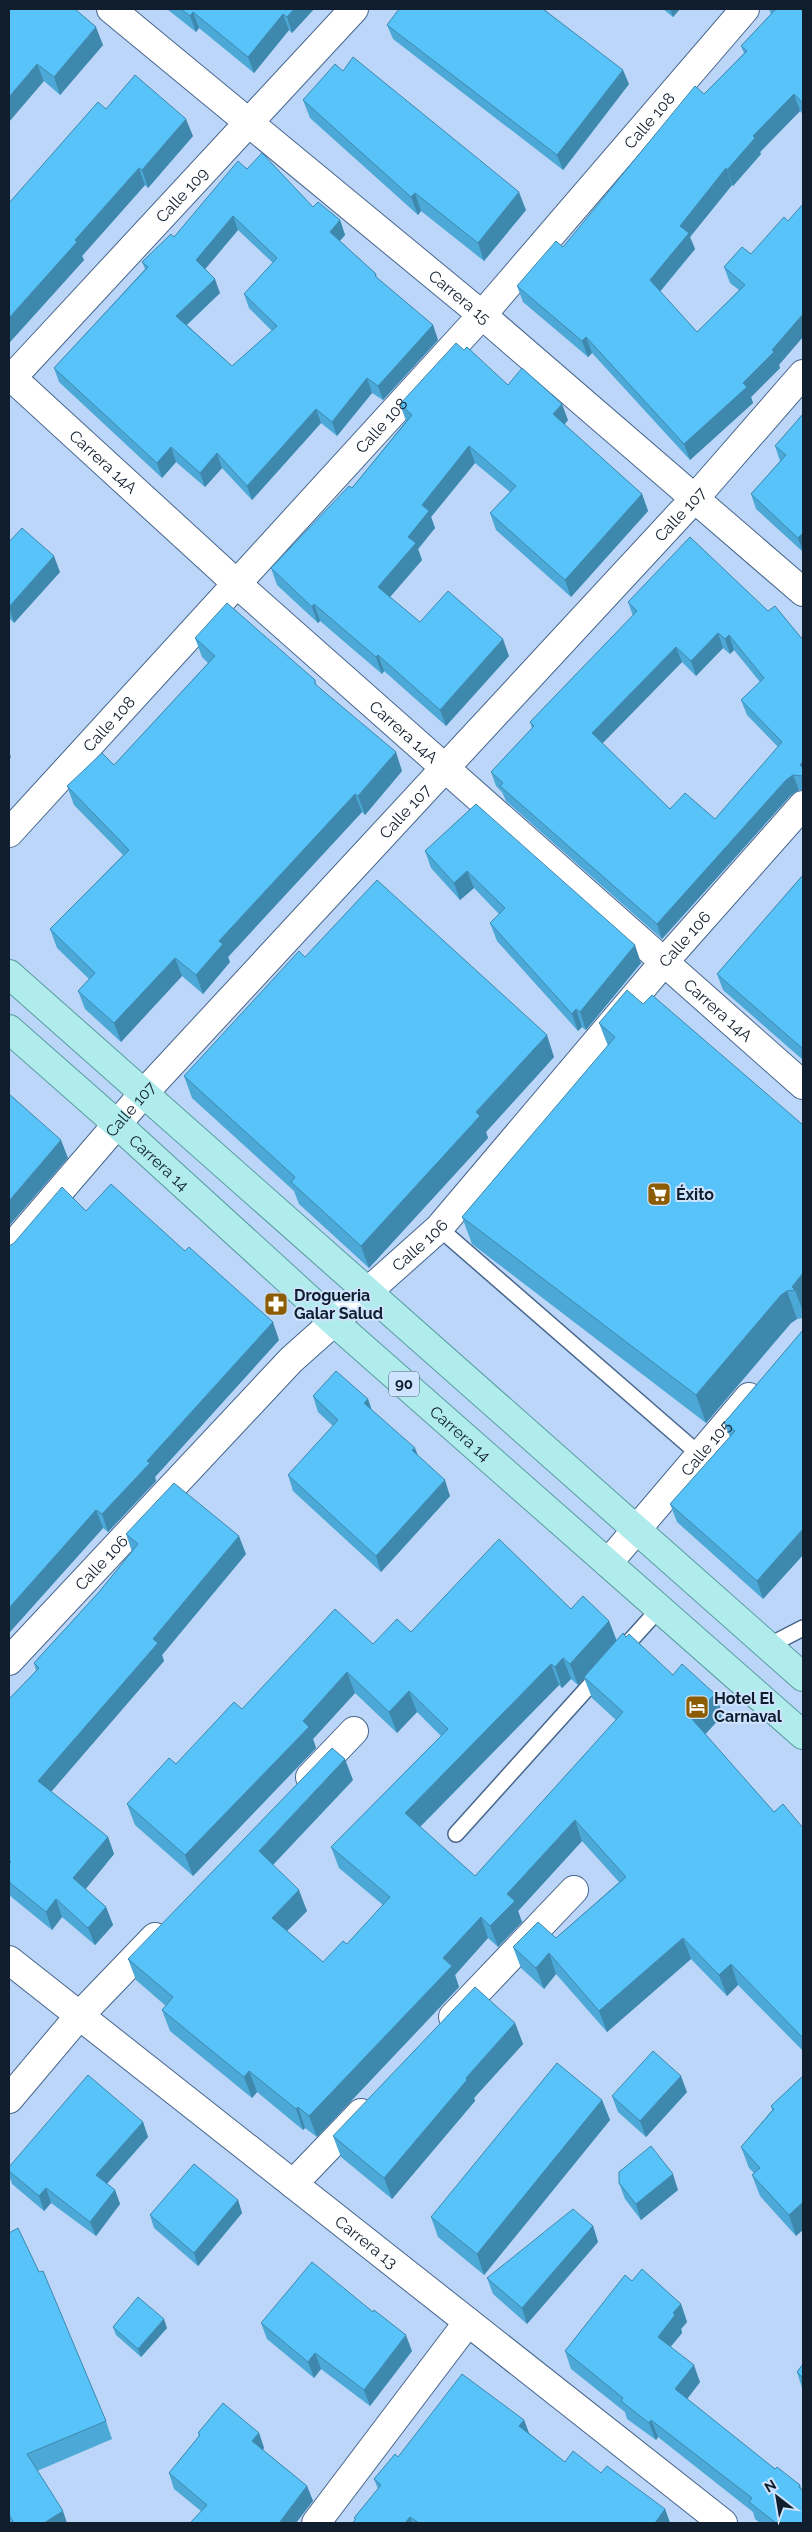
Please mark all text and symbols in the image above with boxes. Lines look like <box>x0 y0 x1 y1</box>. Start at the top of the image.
street label: Calle 108 <box>620 89 679 153</box>
street label: Calle 109 <box>152 164 212 226</box>
street label: Carrera 15 <box>425 266 494 328</box>
street label: Calle 108 <box>352 394 412 457</box>
street label: Carrera 14A <box>65 426 141 498</box>
street label: Calle 107 <box>651 483 710 546</box>
street label: Calle 108 <box>79 692 139 756</box>
street label: Carrera 14A <box>365 697 442 767</box>
street label: Calle 107 <box>375 780 435 843</box>
street label: Calle 106 <box>655 907 715 971</box>
street label: Carrera 14A <box>680 975 756 1046</box>
street label: Calle 107 <box>102 1077 160 1141</box>
street label: Carrera 14 <box>125 1131 193 1195</box>
supermarket icon: Éxito <box>646 1181 672 1207</box>
place label: Éxito <box>676 1184 714 1204</box>
street label: Calle 106 <box>388 1216 452 1275</box>
place label: Drogueria Galar Salud <box>294 1286 383 1323</box>
pharmacy icon: Drogueria Galar Salud <box>263 1291 289 1317</box>
road number: 90 <box>389 1372 419 1396</box>
street label: Carrera 14 <box>426 1402 494 1465</box>
street label: Calle 105 <box>677 1416 735 1480</box>
street label: Calle 106 <box>71 1531 132 1594</box>
place label: Hotel El Carnaval <box>714 1689 783 1726</box>
hotel icon: Hotel El Carnaval <box>684 1694 710 1720</box>
street label: Carrera 13 <box>331 2212 401 2272</box>
north arrow <box>752 2472 802 2522</box>
text: N <box>762 2476 779 2495</box>

